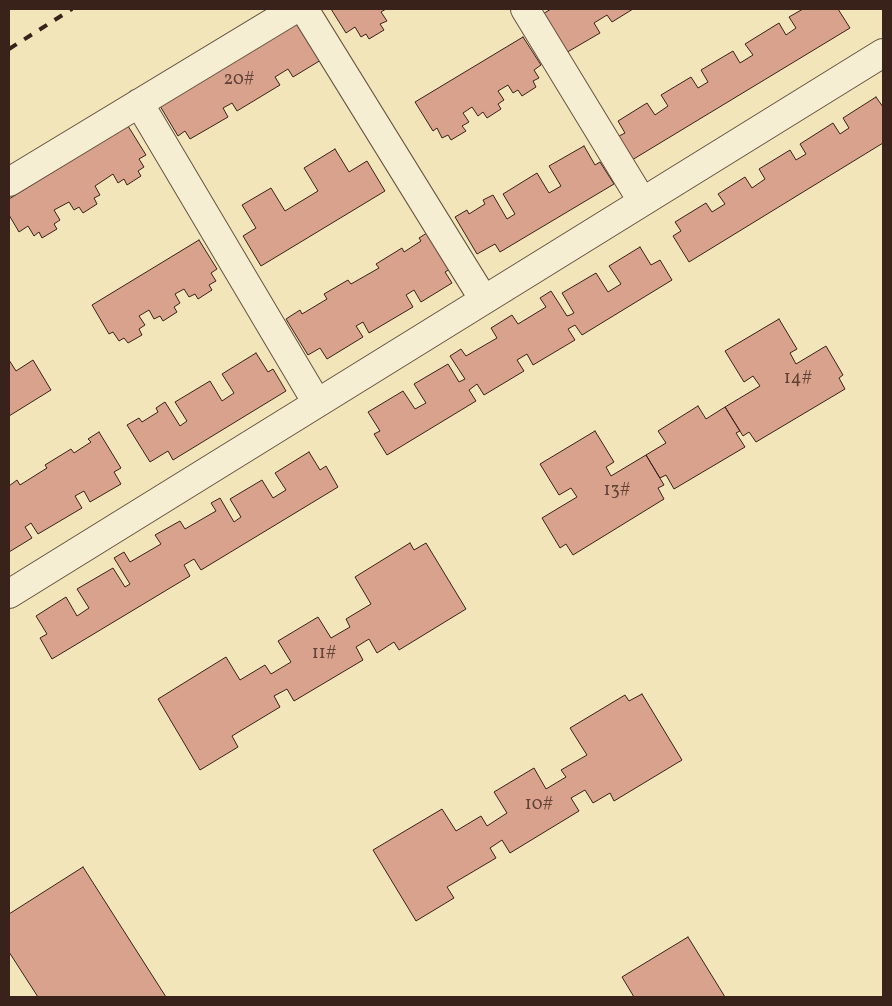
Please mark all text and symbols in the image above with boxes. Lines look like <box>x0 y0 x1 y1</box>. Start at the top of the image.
house number: 20# <box>224 70 254 92</box>
house number: 14# <box>784 369 812 391</box>
house number: 13# <box>604 481 630 503</box>
house number: 11# <box>312 644 336 666</box>
house number: 10# <box>525 795 553 817</box>

